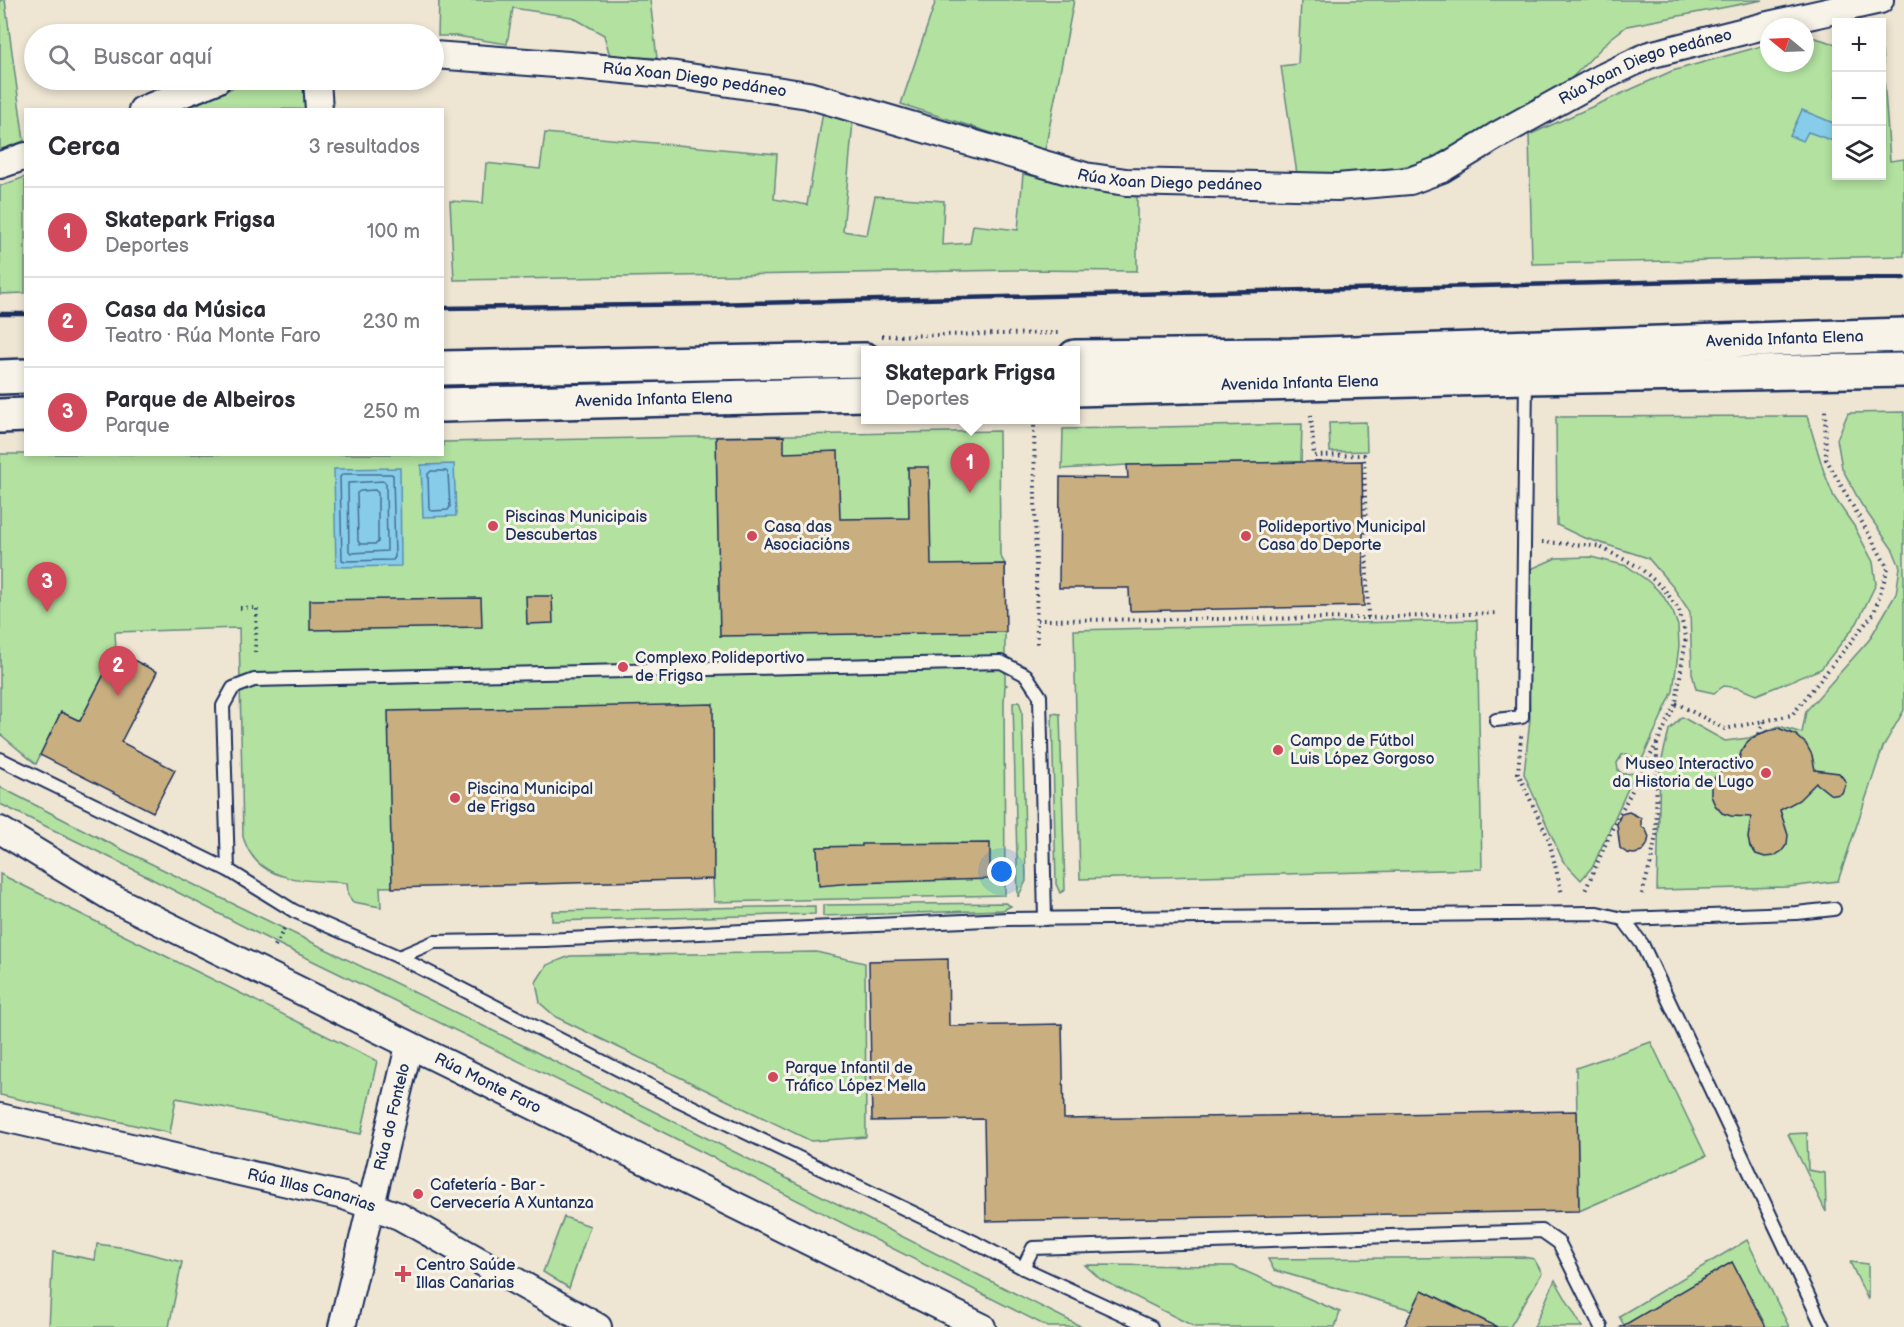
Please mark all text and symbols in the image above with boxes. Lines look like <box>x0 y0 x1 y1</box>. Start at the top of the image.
north arrow <box>1760 18 1814 72</box>
map controls <box>1832 18 1886 180</box>
button: + <box>1832 18 1886 72</box>
search box <box>24 24 444 90</box>
street label: Rúa Xoan Diego pedáneo <box>1556 25 1734 109</box>
icon: search <box>45 41 78 74</box>
text: Buscar aquí <box>93 44 212 71</box>
street label: Rúa Xoan Diego pedáneo <box>602 59 788 101</box>
button: − <box>1832 72 1886 126</box>
button: layers <box>1832 126 1886 180</box>
text: Cerca <box>48 132 120 163</box>
text: 3 resultados <box>309 135 420 159</box>
street label: Rúa Xoan Diego pedáneo <box>1075 165 1262 195</box>
text: Skatepark Frigsa <box>105 207 275 234</box>
text: 1 <box>63 220 72 244</box>
text: 100 m <box>367 220 420 244</box>
text: Deportes <box>105 234 189 258</box>
text: Casa da Música <box>105 297 266 324</box>
text: 2 <box>62 310 73 334</box>
text: 230 m <box>363 310 420 334</box>
text: Teatro · Rúa Monte Faro <box>105 324 321 348</box>
street label: Avenida Infanta Elena <box>1706 327 1864 351</box>
popup <box>861 346 1080 424</box>
text: Skatepark Frigsa <box>885 360 1056 387</box>
street label: Avenida Infanta Elena <box>1221 371 1379 395</box>
text: Parque de Albeiros <box>105 387 295 414</box>
text: Deportes <box>885 387 969 411</box>
street label: Avenida Infanta Elena <box>575 388 733 411</box>
text: 3 <box>62 400 73 424</box>
text: 250 m <box>363 400 420 424</box>
text: Parque <box>105 414 170 438</box>
pin: 1 <box>950 444 990 493</box>
place label: Piscinas Municipais Descubertas <box>505 508 647 545</box>
place label: Casa das Asociacións <box>764 518 850 555</box>
place label: Polideportivo Municipal Casa do Deporte <box>1258 518 1425 555</box>
marker: Piscinas Municipais Descubertas <box>486 519 500 533</box>
marker: Casa das Asociacións <box>745 529 759 543</box>
marker: Polideportivo Municipal Casa do Deporte <box>1239 529 1253 543</box>
pin: 3 <box>28 562 66 612</box>
pin: 2 <box>98 646 138 696</box>
place label: Complexo Polideportivo de Frigsa <box>635 649 805 686</box>
marker: Complexo Polideportivo de Frigsa <box>616 660 630 674</box>
place label: Campo de Fútbol Luis López Gorgoso <box>1290 732 1435 769</box>
marker: Campo de Fútbol Luis López Gorgoso <box>1271 743 1285 757</box>
place label: Museo Interactivo da Historia de Lugo <box>1612 755 1754 792</box>
marker: Museo Interactivo da Historia de Lugo <box>1759 766 1773 780</box>
place label: Piscina Municipal de Frigsa <box>467 780 593 817</box>
marker: Piscina Municipal de Frigsa <box>448 791 462 805</box>
your location <box>987 857 1016 886</box>
street label: Rúa Monte Faro <box>431 1049 544 1118</box>
place label: Parque Infantil de Tráfico López Mella <box>785 1059 926 1096</box>
street label: Rúa do Fontelo <box>370 1061 414 1173</box>
marker: Parque Infantil de Tráfico López Mella <box>766 1070 780 1084</box>
street label: Rúa Illas Canarias <box>245 1165 378 1216</box>
place label: Cafetería - Bar - Cervecería A Xuntanza <box>430 1176 594 1213</box>
marker: Cafetería - Bar - Cervecería A Xuntanza <box>411 1187 425 1201</box>
place label: Centro Saúde Illas Canarias <box>416 1256 516 1293</box>
marker: Centro Saúde Illas Canarias <box>394 1265 412 1283</box>

